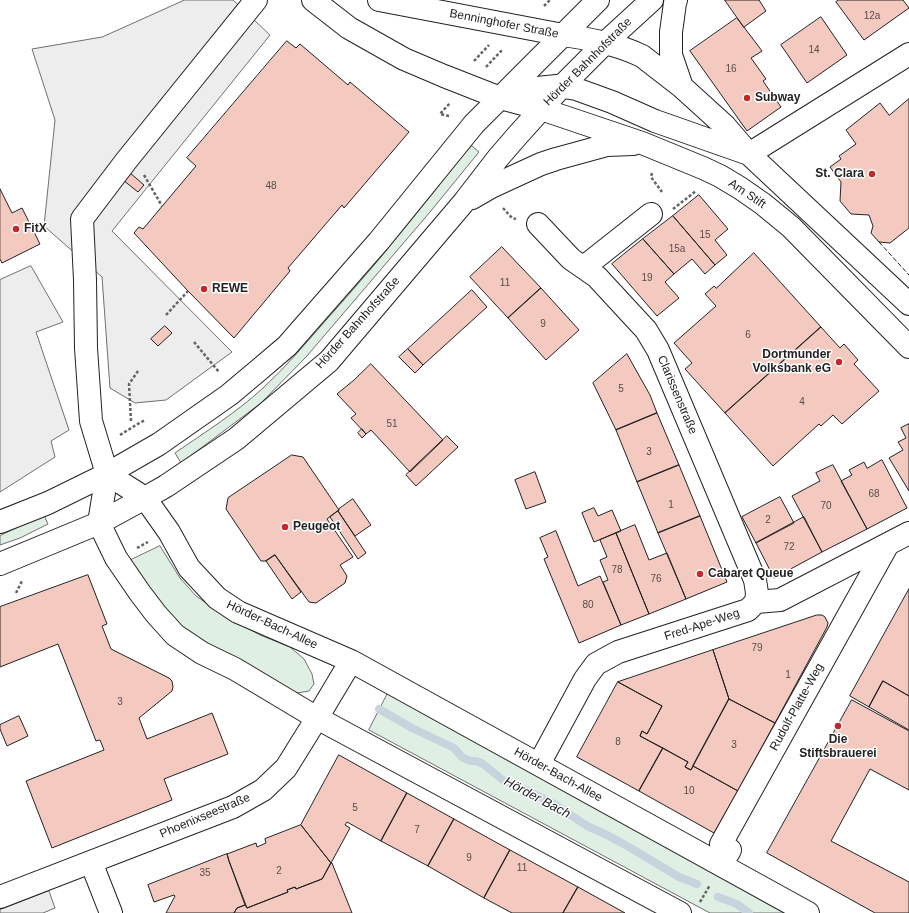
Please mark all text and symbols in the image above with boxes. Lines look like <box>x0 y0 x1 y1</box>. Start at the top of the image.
street label: Benninghofer Straße <box>448 6 560 42</box>
house number: 12a <box>864 10 880 22</box>
street label: Hörder Bahnhofstraße <box>541 15 635 109</box>
house number: 14 <box>808 44 820 56</box>
house number: 16 <box>725 63 737 75</box>
place label: Subway <box>755 91 800 105</box>
marker: Subway <box>742 93 752 103</box>
place label: St. Clara <box>815 167 864 181</box>
marker: St. Clara <box>867 169 877 179</box>
street label: Am Stift <box>726 176 768 212</box>
house number: 48 <box>265 180 277 192</box>
place label: FitX <box>24 222 47 236</box>
marker: FitX <box>11 224 21 234</box>
house number: 15 <box>699 229 711 241</box>
house number: 15a <box>669 243 685 255</box>
house number: 19 <box>641 272 653 284</box>
street label: Hörder Bahnhofstraße <box>313 274 403 372</box>
house number: 11 <box>500 277 510 289</box>
place label: REWE <box>212 282 248 296</box>
marker: REWE <box>199 284 209 294</box>
house number: 9 <box>540 318 546 330</box>
house number: 6 <box>745 329 751 341</box>
place label: Dortmunder Volksbank eG <box>753 348 831 376</box>
street label: Clarissenstraße <box>654 354 700 436</box>
marker: Dortmunder Volksbank eG <box>834 357 844 367</box>
house number: 5 <box>618 383 624 395</box>
house number: 4 <box>799 396 805 408</box>
house number: 51 <box>386 418 398 430</box>
house number: 3 <box>646 446 652 458</box>
house number: 68 <box>868 488 880 500</box>
house number: 1 <box>668 499 674 511</box>
house number: 70 <box>820 500 832 512</box>
house number: 2 <box>765 514 771 526</box>
place label: Peugeot <box>293 520 340 534</box>
marker: Peugeot <box>280 522 290 532</box>
house number: 72 <box>783 541 795 553</box>
house number: 78 <box>611 564 623 576</box>
place label: Cabaret Queue <box>708 567 793 581</box>
marker: Cabaret Queue <box>695 569 705 579</box>
house number: 76 <box>650 573 662 585</box>
street label: Hörder-Bach-Allee <box>224 598 320 652</box>
house number: 80 <box>582 599 594 611</box>
street label: Fred-Ape-Weg <box>662 606 742 644</box>
house number: 79 <box>751 642 763 654</box>
street label: Rudolf-Platte-Weg <box>767 661 827 753</box>
house number: 1 <box>785 669 791 681</box>
house number: 3 <box>117 696 123 708</box>
marker: Die Stiftsbrauerei <box>833 721 843 731</box>
place label: Die Stiftsbrauerei <box>799 733 877 761</box>
house number: 8 <box>615 736 621 748</box>
house number: 3 <box>731 739 737 751</box>
street label: Hörder-Bach-Allee <box>511 745 605 805</box>
water label: Hörder Bach <box>501 774 573 822</box>
house number: 10 <box>683 785 695 797</box>
street label: Phoenixseestraße <box>158 790 252 842</box>
house number: 5 <box>352 802 358 814</box>
house number: 7 <box>414 824 420 836</box>
house number: 9 <box>466 852 472 864</box>
house number: 11 <box>517 862 527 874</box>
house number: 2 <box>276 865 282 877</box>
house number: 35 <box>199 867 211 879</box>

